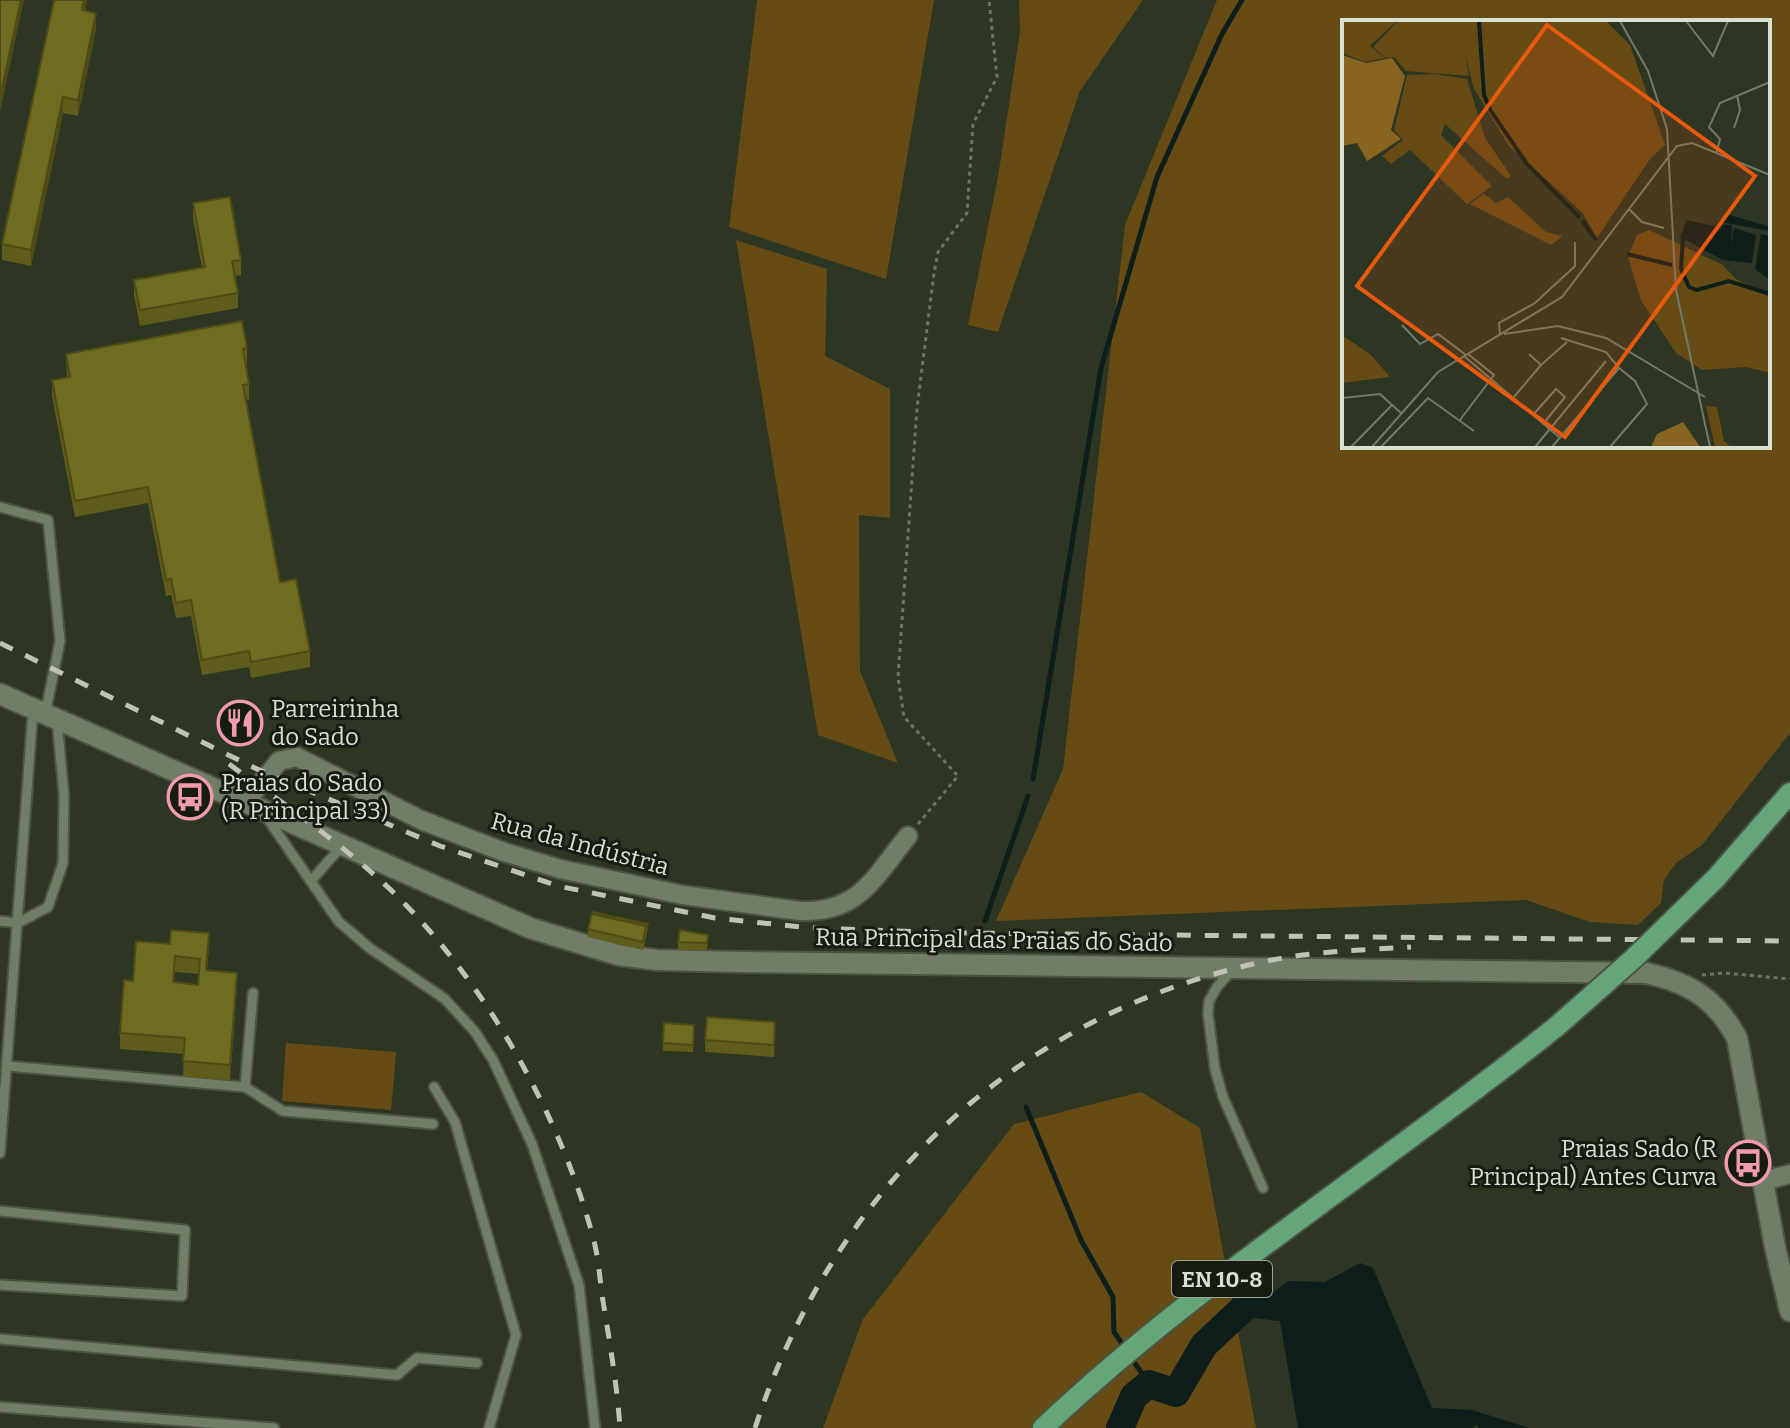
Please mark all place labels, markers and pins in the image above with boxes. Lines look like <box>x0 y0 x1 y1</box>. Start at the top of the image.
place label: Parreirinha do Sado <box>271 695 399 751</box>
restaurant icon: Parreirinha do Sado <box>216 699 264 747</box>
place label: Praias do Sado (R Principal 33) <box>221 769 388 825</box>
bus stop icon: Praias do Sado (R Principal 33) <box>166 773 214 821</box>
place label: Praias Sado (R Principal) Antes Curva <box>1469 1135 1717 1191</box>
bus stop icon: Praias Sado (R Principal) Antes Curva <box>1724 1139 1772 1187</box>

